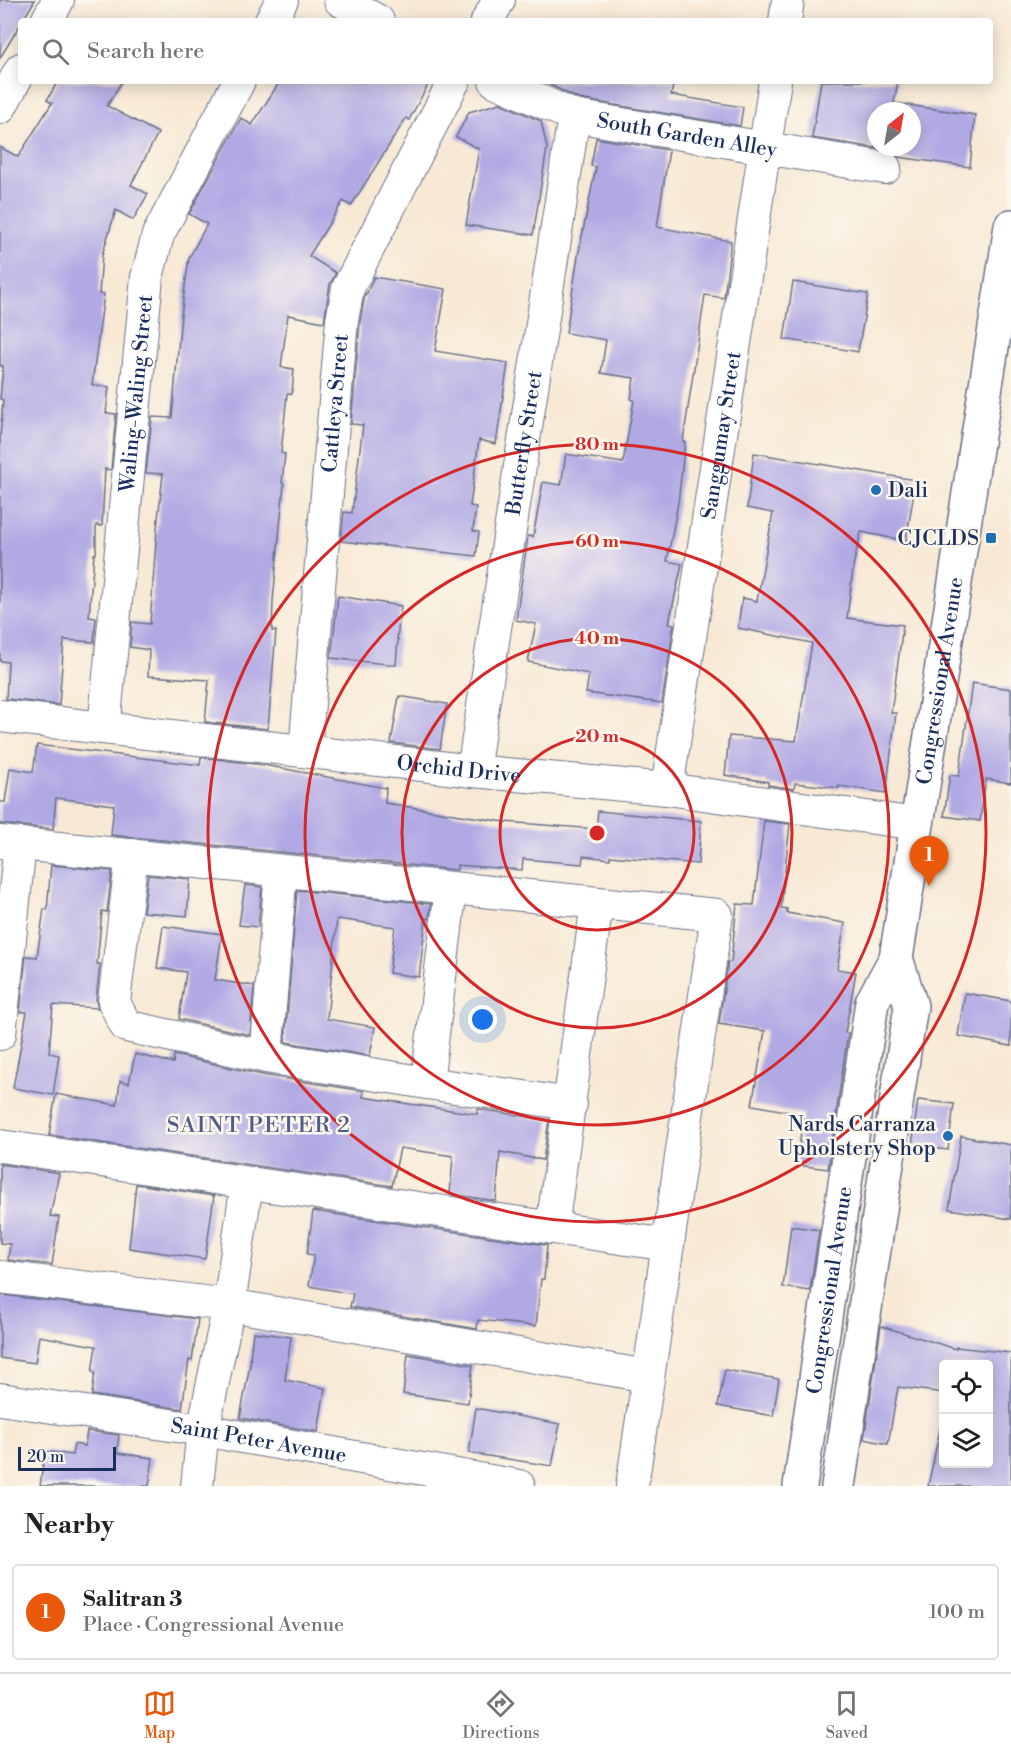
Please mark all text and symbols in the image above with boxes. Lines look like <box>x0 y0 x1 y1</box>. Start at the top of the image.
search box <box>18 18 993 84</box>
icon: search <box>39 35 72 68</box>
text: Search here <box>87 38 204 65</box>
north arrow <box>867 102 921 156</box>
street label: South Garden Alley <box>595 108 780 164</box>
street label: Waling-Waling Street <box>114 293 159 495</box>
street label: Cattleya Street <box>317 332 355 474</box>
street label: Sanggumay Street <box>696 349 748 521</box>
street label: Butterfly Street <box>500 368 549 518</box>
text: 80 m <box>575 433 620 456</box>
place label: Dali <box>888 478 928 504</box>
marker: Dali <box>869 483 883 497</box>
place label: CJCLDS <box>897 526 979 552</box>
text: 60 m <box>575 530 619 553</box>
marker: CJCLDS <box>984 531 998 545</box>
street label: Congressional Avenue <box>911 575 970 787</box>
text: 40 m <box>575 627 620 650</box>
text: 20 m <box>575 725 619 748</box>
street label: Orchid Drive <box>395 750 522 789</box>
centre of rings <box>587 823 607 843</box>
pin: 1 <box>910 836 948 886</box>
your location <box>468 1005 497 1034</box>
district label: SAINT PETER 2 <box>167 1112 351 1139</box>
place label: Nards Carranza Upholstery Shop <box>778 1112 936 1162</box>
marker: Nards Carranza Upholstery Shop <box>941 1129 955 1143</box>
street label: Congressional Avenue <box>802 1185 858 1396</box>
map controls <box>939 1360 993 1468</box>
button: locate <box>939 1360 993 1414</box>
street label: Saint Peter Avenue <box>169 1413 349 1469</box>
button: layers <box>939 1414 993 1468</box>
scale bar <box>18 1444 116 1472</box>
text: 20 m <box>27 1447 64 1467</box>
text: Nearby <box>24 1509 114 1541</box>
text: Salitran 3 <box>83 1586 183 1613</box>
text: 1 <box>41 1600 50 1625</box>
text: 100 m <box>929 1600 985 1625</box>
text: Place · Congressional Avenue <box>83 1613 344 1638</box>
tab: Map <box>143 1687 176 1743</box>
tab: Directions <box>462 1687 540 1743</box>
tab: Saved <box>826 1687 868 1743</box>

